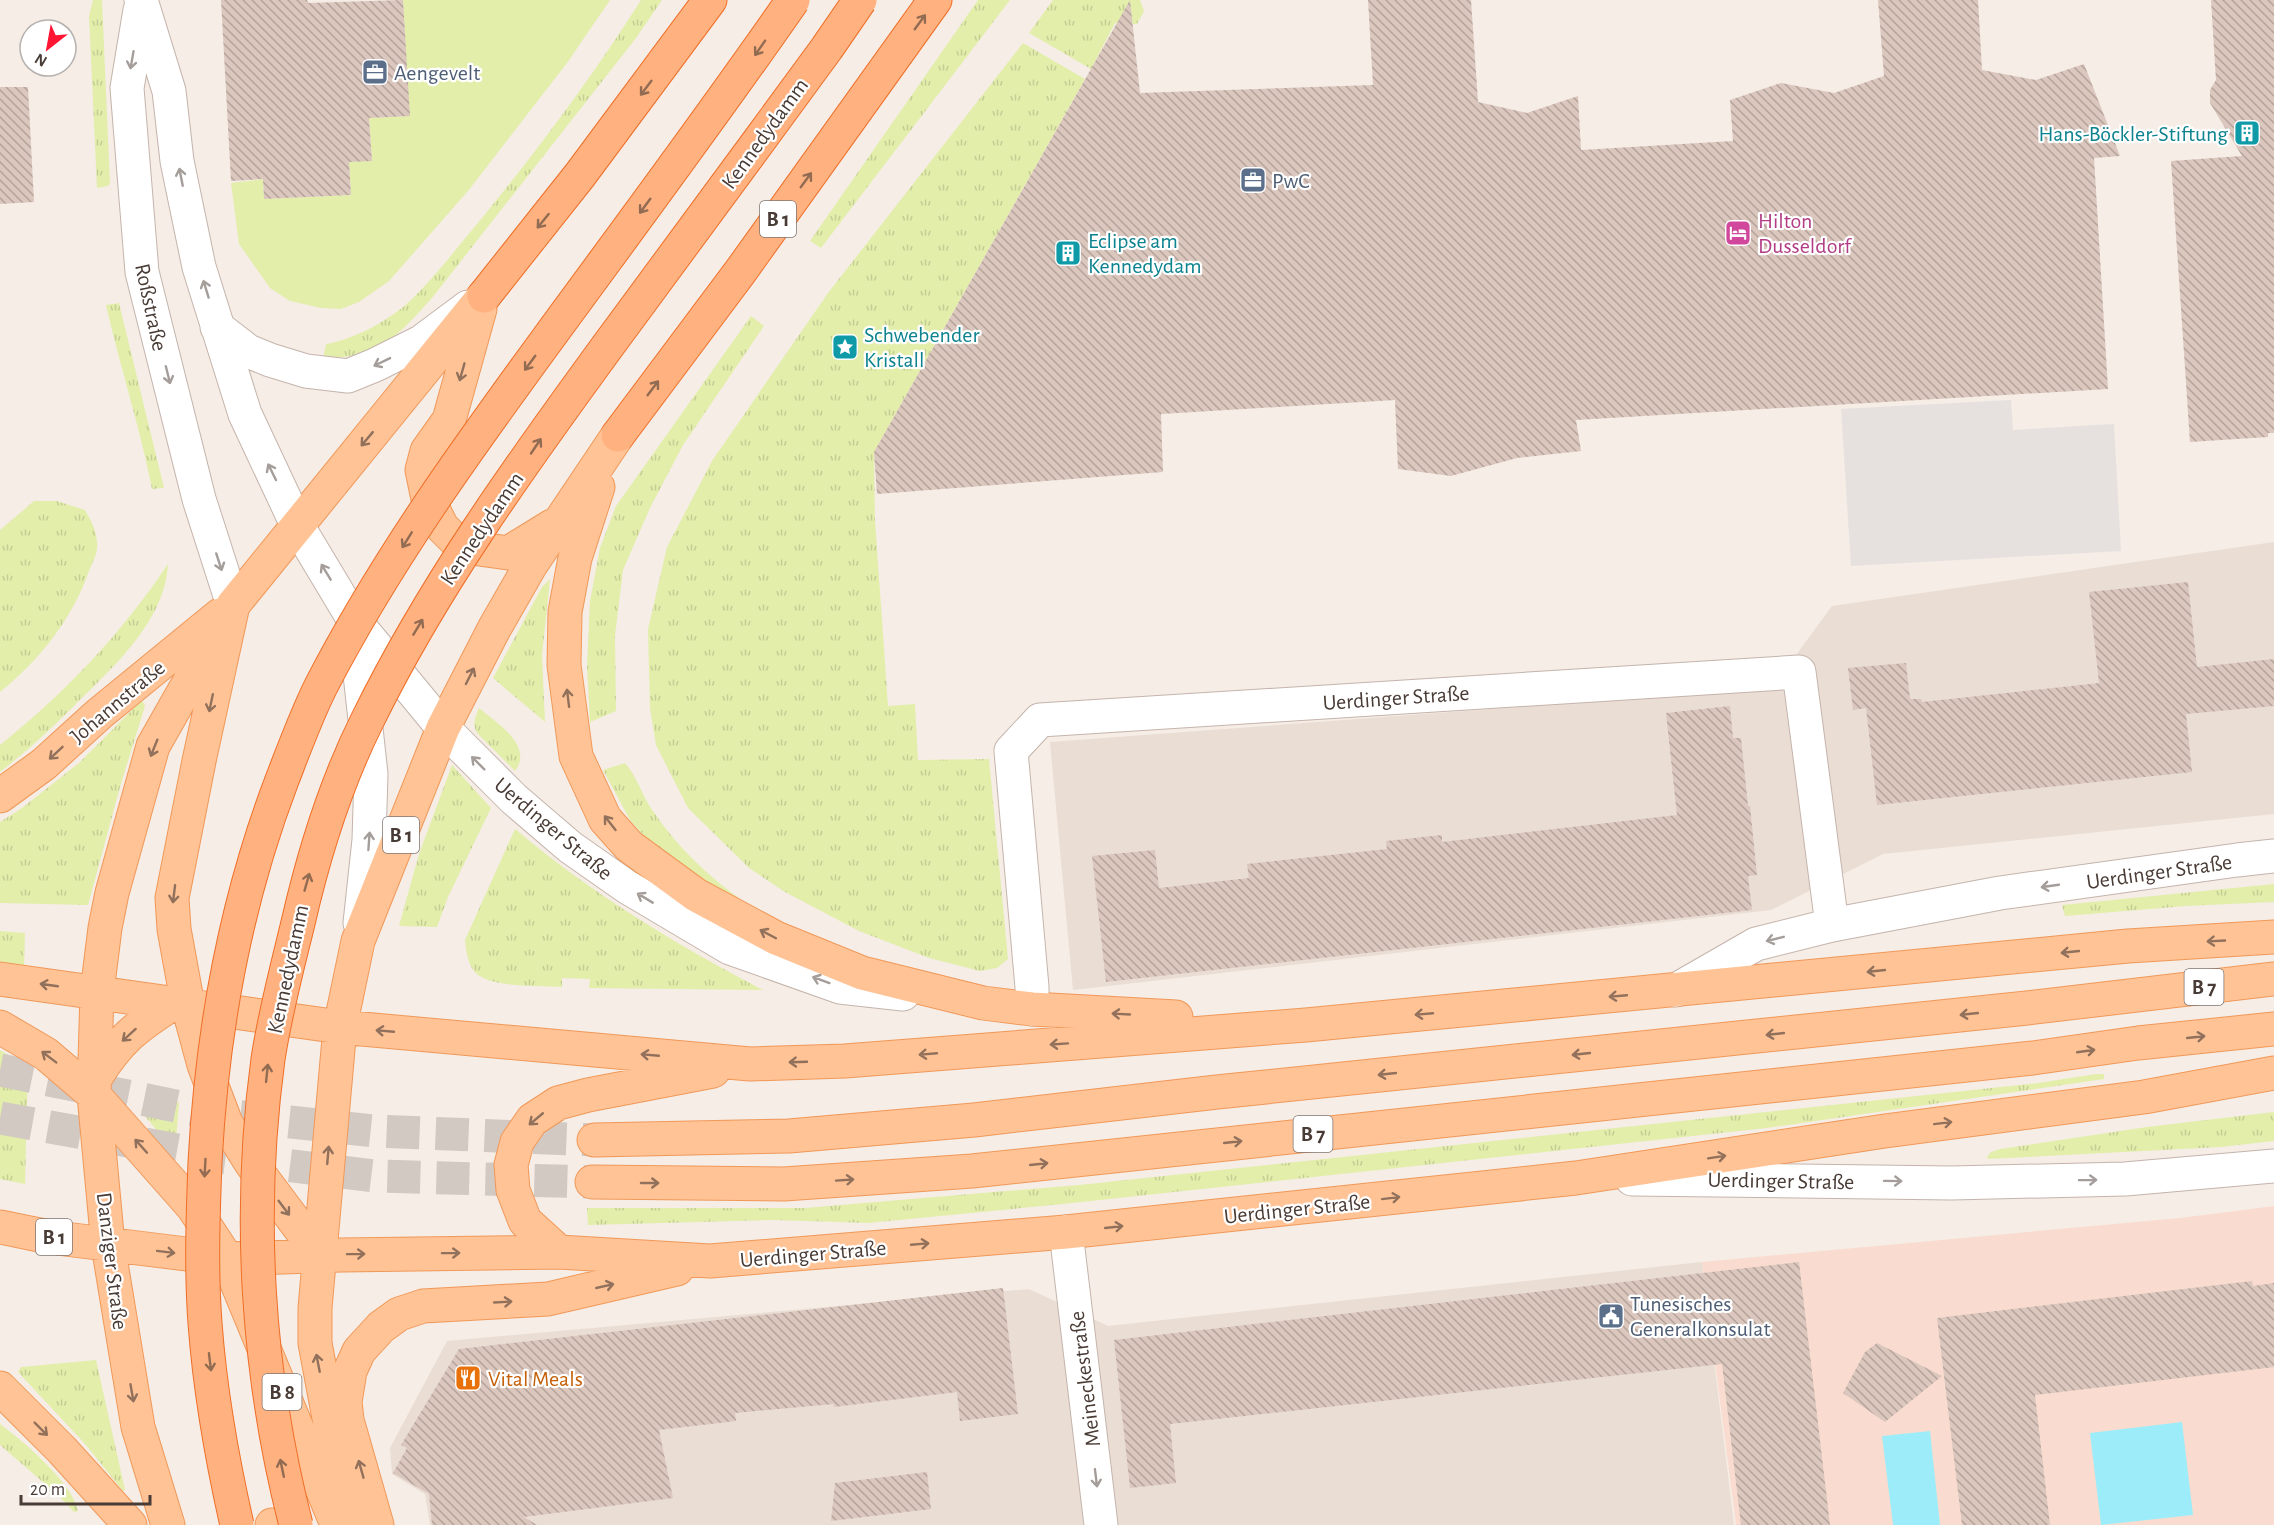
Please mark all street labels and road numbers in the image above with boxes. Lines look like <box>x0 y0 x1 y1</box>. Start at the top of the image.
street label: Kennedydamm <box>717 74 812 193</box>
road number: B 1 <box>760 201 796 237</box>
street label: Roßstraße <box>131 262 171 353</box>
street label: Kennedydamm <box>436 468 528 589</box>
street label: Johannstraße <box>66 656 169 747</box>
street label: Uerdinger Straße <box>1322 682 1470 714</box>
street label: Uerdinger Straße <box>490 773 617 884</box>
road number: B 1 <box>383 817 419 853</box>
street label: Uerdinger Straße <box>2085 851 2233 893</box>
street label: Kennedydamm <box>264 903 312 1036</box>
road number: B 7 <box>2184 969 2224 1005</box>
road number: B 7 <box>1294 1116 1332 1152</box>
street label: Uerdinger Straße <box>1707 1169 1855 1193</box>
street label: Uerdinger Straße <box>1223 1190 1371 1228</box>
street label: Danziger Straße <box>93 1191 131 1331</box>
road number: B 1 <box>36 1219 72 1255</box>
street label: Uerdinger Straße <box>739 1237 887 1271</box>
street label: Meineckestraße <box>1066 1310 1104 1448</box>
road number: B 8 <box>262 1374 302 1410</box>

